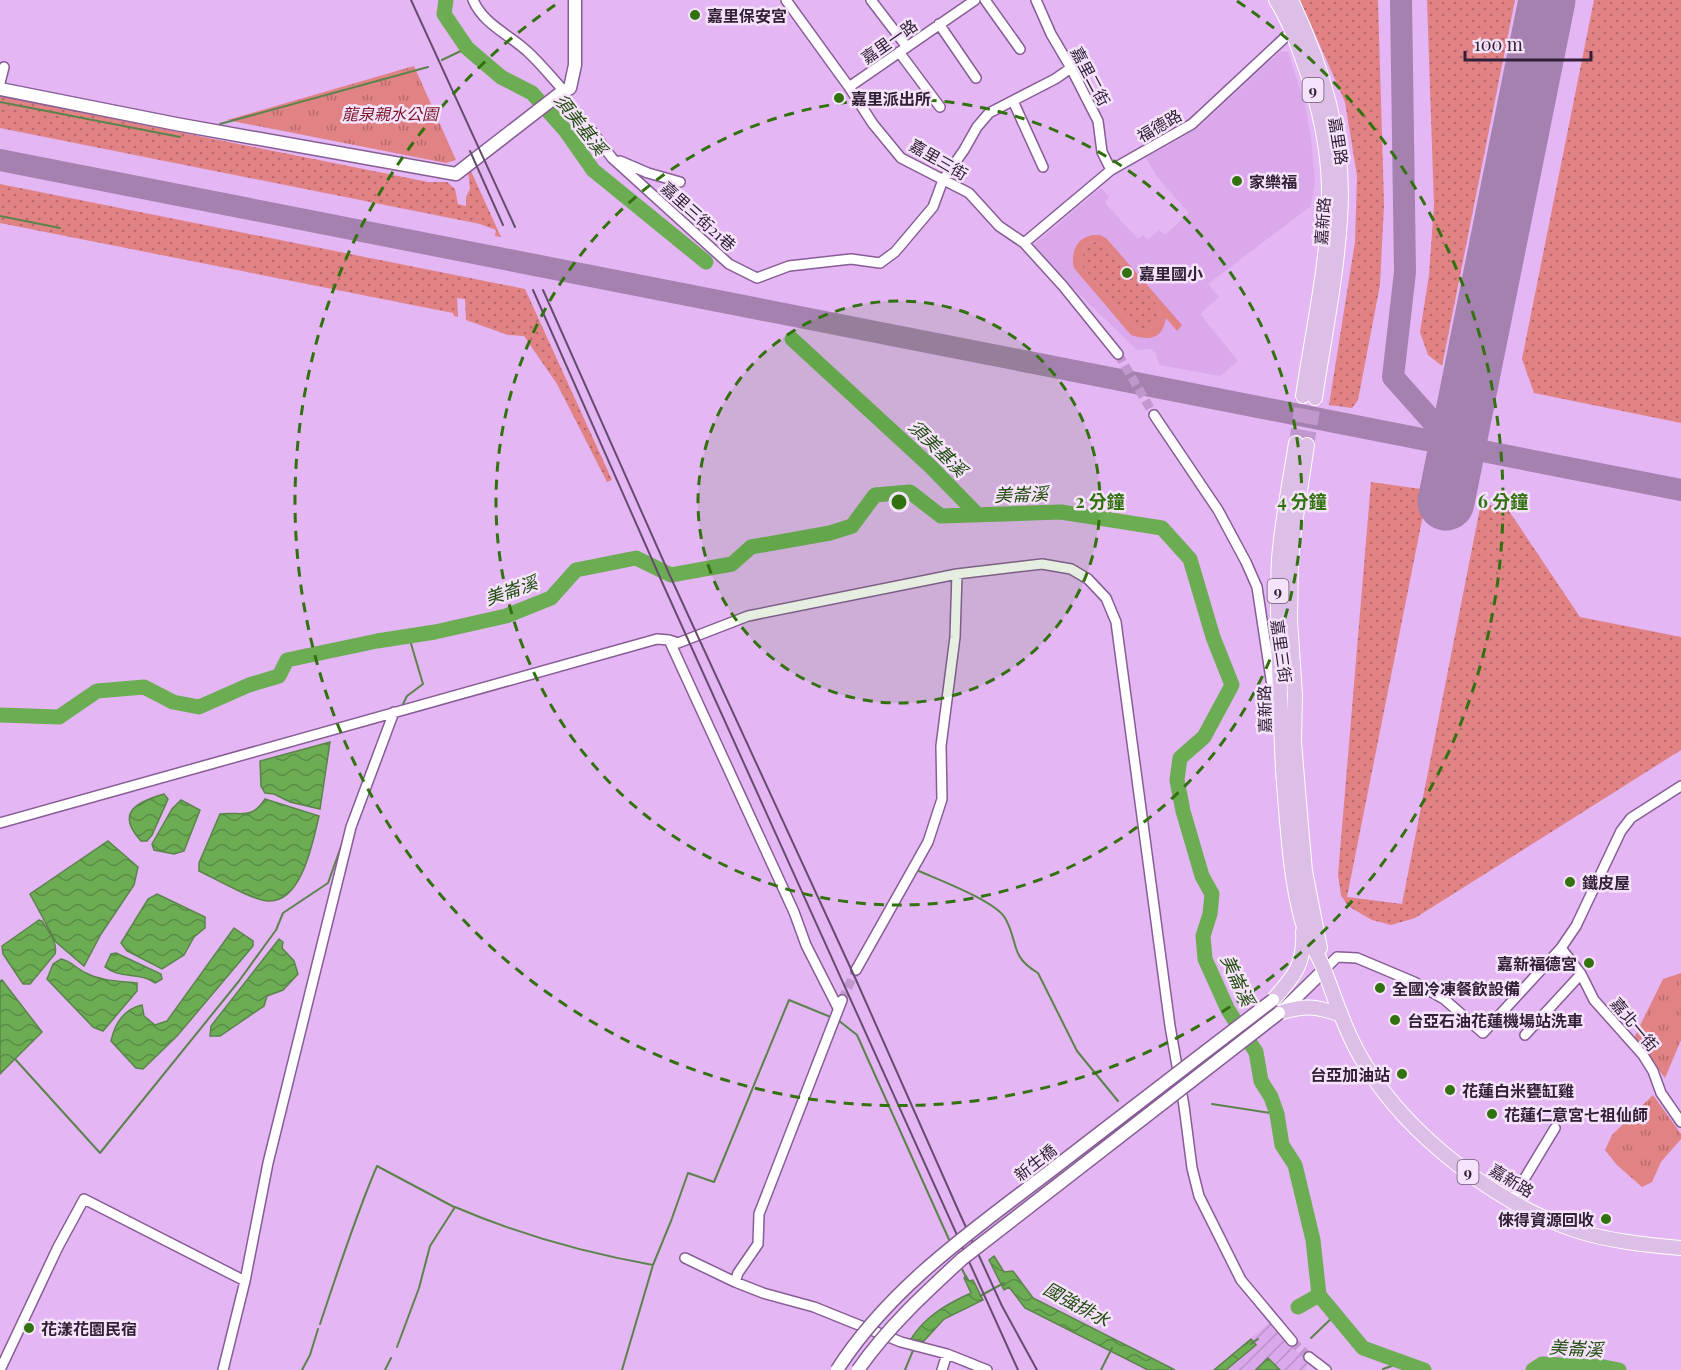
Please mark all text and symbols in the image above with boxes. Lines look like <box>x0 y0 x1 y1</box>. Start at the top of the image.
place label: 嘉里保安宮 <box>707 5 787 26</box>
marker: 嘉里保安宮 <box>688 8 702 22</box>
street label: 嘉里一路 <box>857 14 921 68</box>
scale bar <box>1465 24 1591 62</box>
text: 100 m <box>1474 32 1523 56</box>
street label: 嘉里二街 <box>1067 43 1115 109</box>
road number: 9 <box>1302 78 1324 102</box>
water label: 須美基溪 <box>549 88 614 162</box>
place label: 嘉里派出所 <box>851 88 931 109</box>
marker: 嘉里派出所 <box>832 91 846 105</box>
park label: 龍泉親水公園 <box>342 103 440 124</box>
street label: 福德路 <box>1133 104 1185 146</box>
street label: 嘉里路 <box>1325 116 1353 166</box>
street label: 嘉里三街 <box>906 134 972 184</box>
place label: 家樂福 <box>1249 171 1297 192</box>
marker: 家樂福 <box>1230 174 1244 188</box>
street label: 嘉里三街21巷 <box>657 177 741 255</box>
street label: 嘉新路 <box>1310 196 1334 246</box>
place label: 嘉里國小 <box>1139 263 1203 284</box>
marker: 嘉里國小 <box>1120 266 1134 280</box>
water label: 須美基溪 <box>904 414 974 484</box>
water label: 美崙溪 <box>994 481 1051 507</box>
text: 2 分鐘 <box>1075 489 1125 513</box>
text: 4 分鐘 <box>1277 489 1327 513</box>
text: 6 分鐘 <box>1478 489 1528 513</box>
centre of rings <box>889 492 909 512</box>
water label: 美崙溪 <box>482 569 543 610</box>
road number: 9 <box>1268 579 1288 603</box>
street label: 嘉里三街 <box>1267 618 1297 684</box>
street label: 嘉新路 <box>1253 685 1275 733</box>
place label: 鐵皮屋 <box>1582 872 1630 893</box>
marker: 鐵皮屋 <box>1563 875 1577 889</box>
water label: 美崙溪 <box>1216 950 1262 1012</box>
place label: 嘉新福德宮 <box>1497 953 1577 974</box>
marker: 嘉新福德宮 <box>1582 956 1596 970</box>
place label: 全國冷凍餐飲設備 <box>1392 978 1520 999</box>
marker: 全國冷凍餐飲設備 <box>1373 981 1387 995</box>
street label: 嘉北一街 <box>1606 993 1664 1055</box>
place label: 台亞石油花蓮機場站洗車 <box>1407 1010 1583 1031</box>
marker: 台亞石油花蓮機場站洗車 <box>1388 1013 1402 1027</box>
place label: 台亞加油站 <box>1310 1064 1390 1085</box>
marker: 台亞加油站 <box>1395 1067 1409 1081</box>
place label: 花蓮白米甕缸雞 <box>1462 1080 1574 1101</box>
marker: 花蓮白米甕缸雞 <box>1443 1083 1457 1097</box>
place label: 花蓮仁意宮七祖仙師 <box>1504 1104 1648 1125</box>
marker: 花蓮仁意宮七祖仙師 <box>1485 1107 1499 1121</box>
street label: 新生橋 <box>1010 1139 1060 1185</box>
street label: 嘉新路 <box>1486 1159 1538 1201</box>
road number: 9 <box>1458 1160 1478 1184</box>
place label: 倈得資源回收 <box>1498 1209 1594 1230</box>
marker: 倈得資源回收 <box>1599 1212 1613 1226</box>
water label: 國強排水 <box>1040 1276 1115 1332</box>
place label: 花漾花園民宿 <box>41 1318 137 1339</box>
marker: 花漾花園民宿 <box>22 1321 36 1335</box>
water label: 美崙溪 <box>1548 1335 1607 1362</box>

